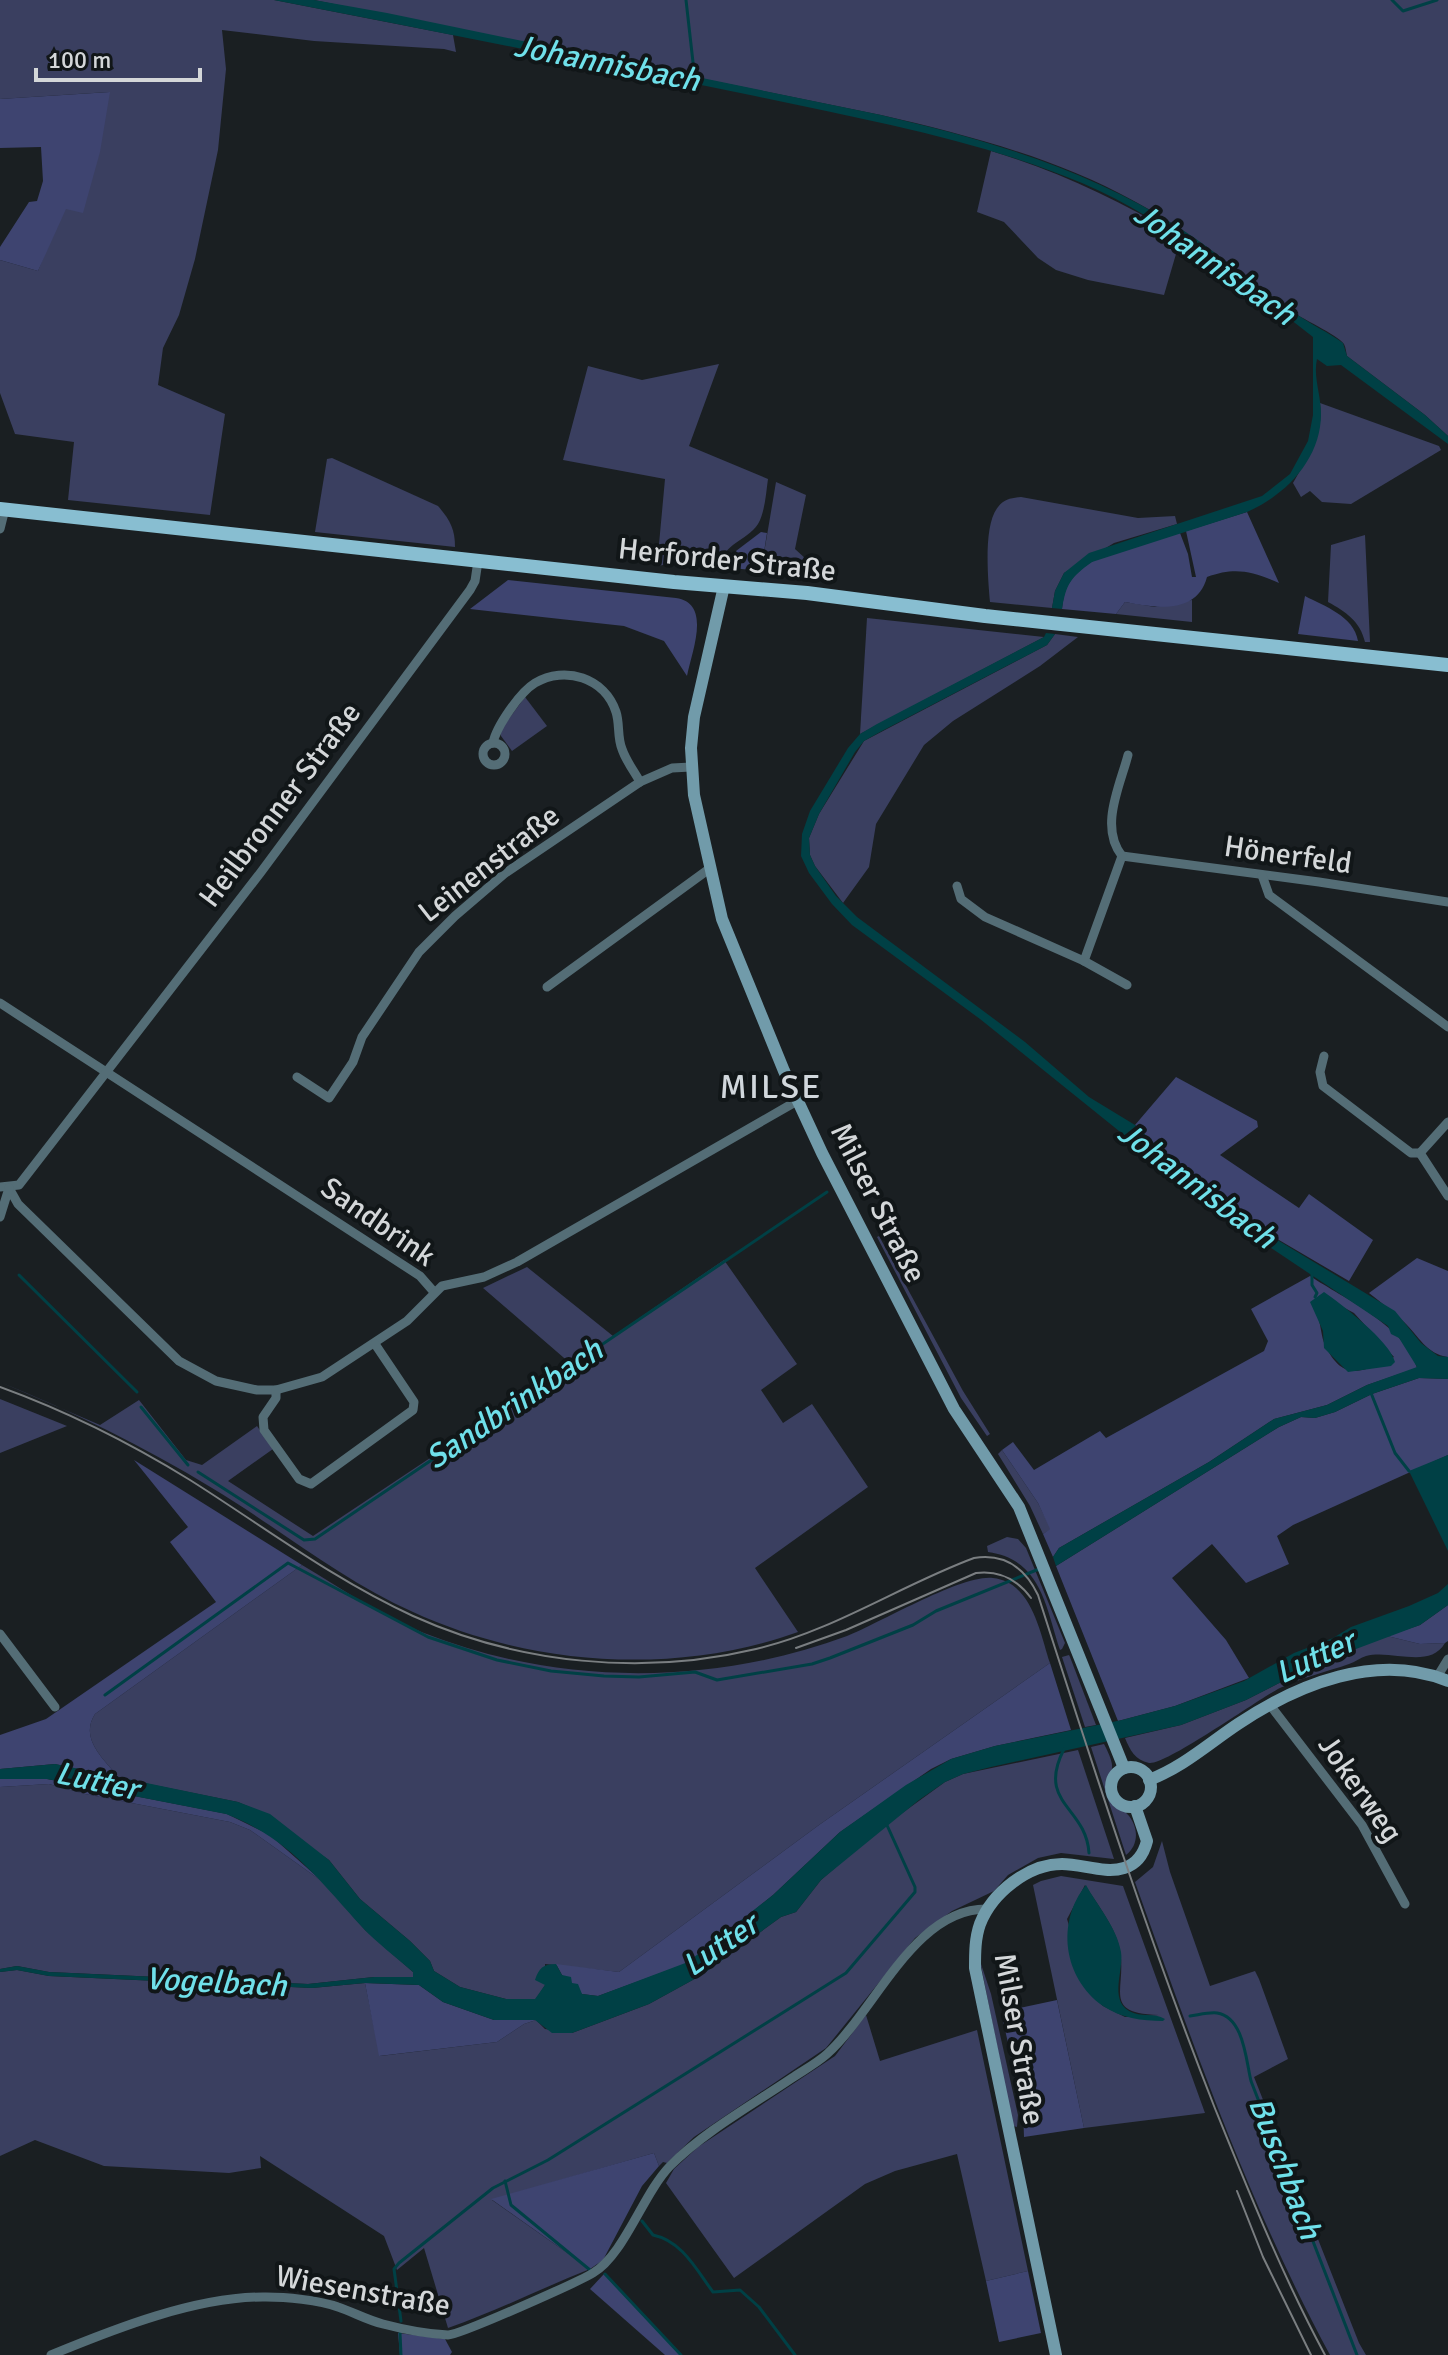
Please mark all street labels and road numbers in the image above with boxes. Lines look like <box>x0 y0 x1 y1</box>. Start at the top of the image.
street label: Herforder Straße <box>616 530 838 590</box>
street label: Heilbronner Straße <box>191 695 369 915</box>
street label: Leinenstraße <box>411 797 567 931</box>
street label: Hönerfeld <box>1222 828 1354 882</box>
street label: Milser Straße <box>822 1117 934 1289</box>
street label: Sandbrink <box>314 1169 442 1275</box>
street label: Jokerweg <box>1310 1728 1410 1850</box>
street label: Milser Straße <box>986 1950 1052 2128</box>
street label: Wiesenstraße <box>273 2257 453 2325</box>

